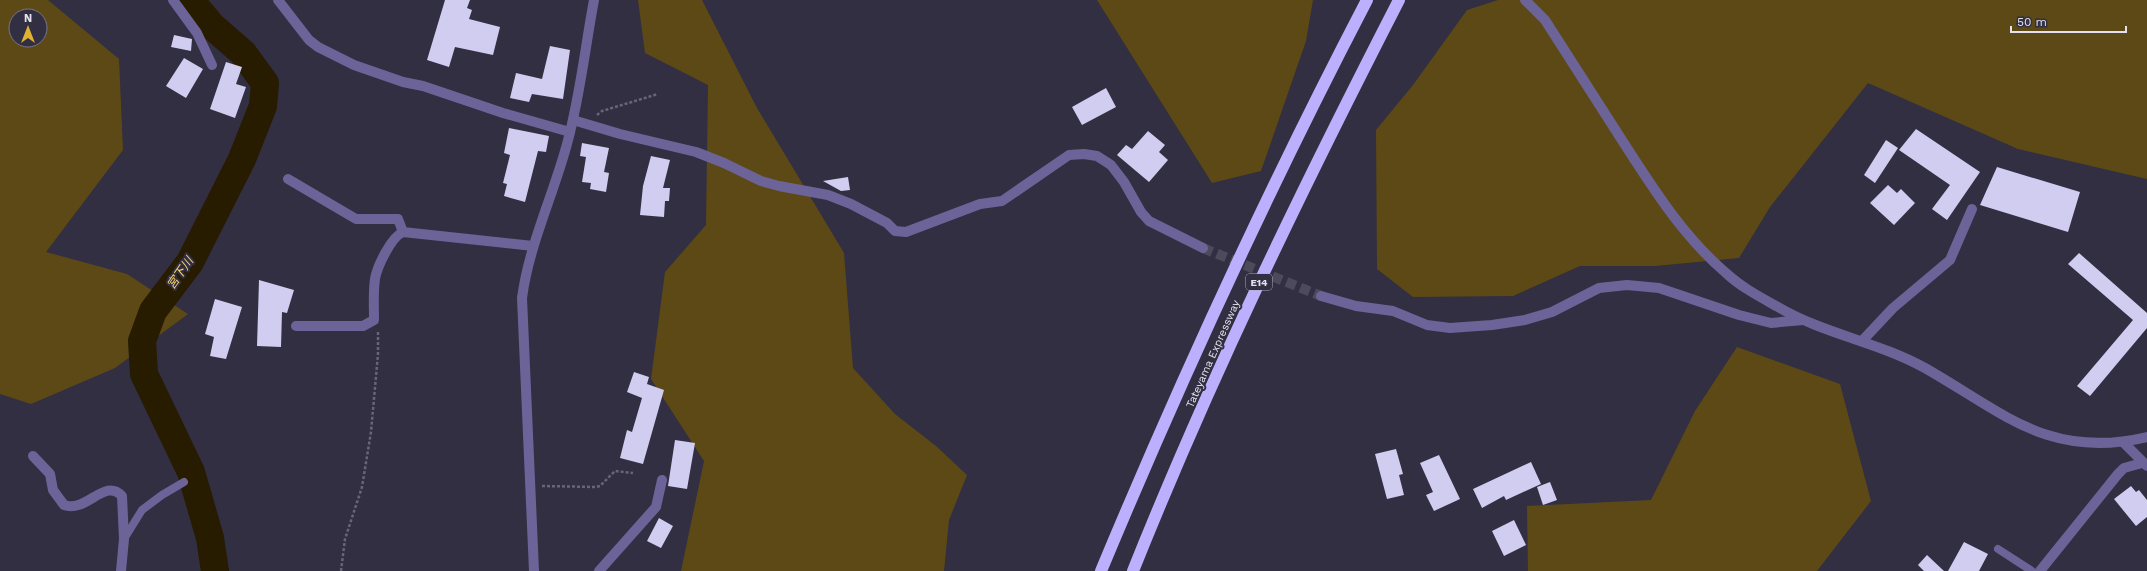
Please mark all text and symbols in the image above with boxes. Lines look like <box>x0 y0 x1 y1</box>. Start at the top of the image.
north arrow <box>8 8 48 48</box>
scale bar <box>2011 8 2126 34</box>
text: N <box>24 12 32 25</box>
text: 50 m <box>2017 15 2047 29</box>
water label: 宮下川 <box>164 253 197 292</box>
road number: E14 <box>1246 274 1272 290</box>
street label: Tateyama Expressway <box>1183 298 1243 410</box>

